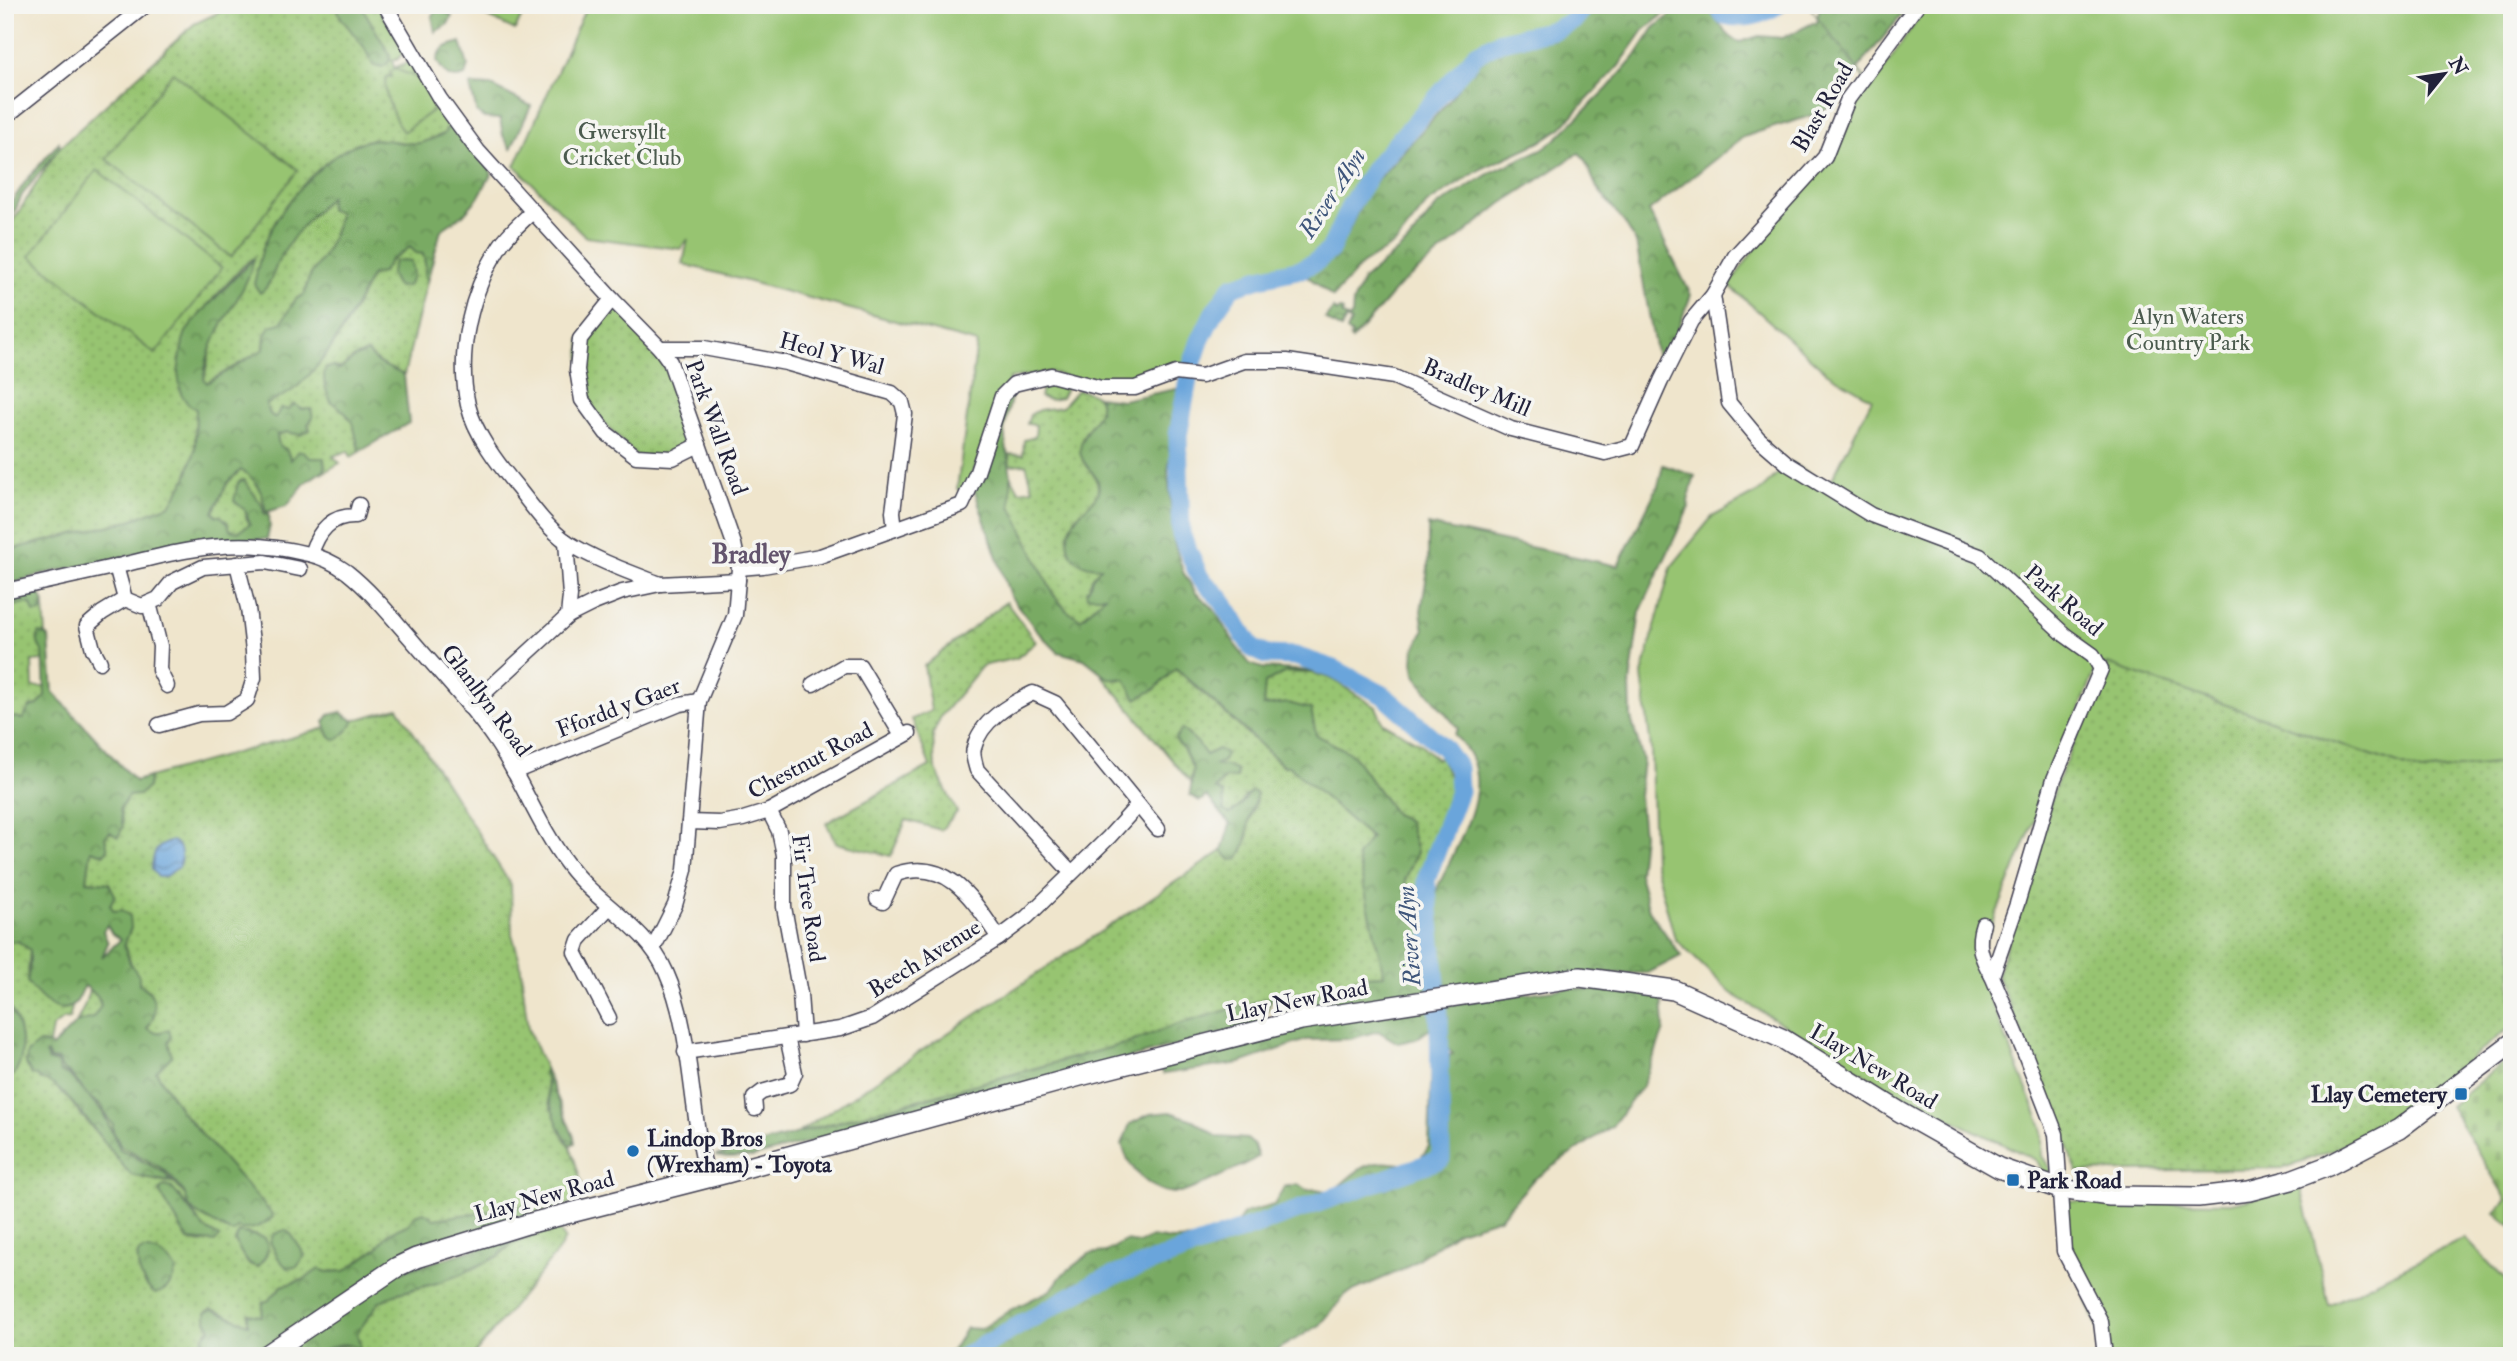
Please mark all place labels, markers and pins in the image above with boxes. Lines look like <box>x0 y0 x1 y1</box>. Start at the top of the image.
place label: Llay Cemetery <box>2311 1080 2448 1110</box>
marker: Llay Cemetery <box>2453 1086 2469 1102</box>
place label: Lindop Bros (Wrexham) - Toyota <box>647 1124 833 1180</box>
marker: Lindop Bros (Wrexham) - Toyota <box>625 1143 641 1159</box>
place label: Park Road <box>2027 1166 2122 1195</box>
marker: Park Road <box>2005 1172 2021 1188</box>

